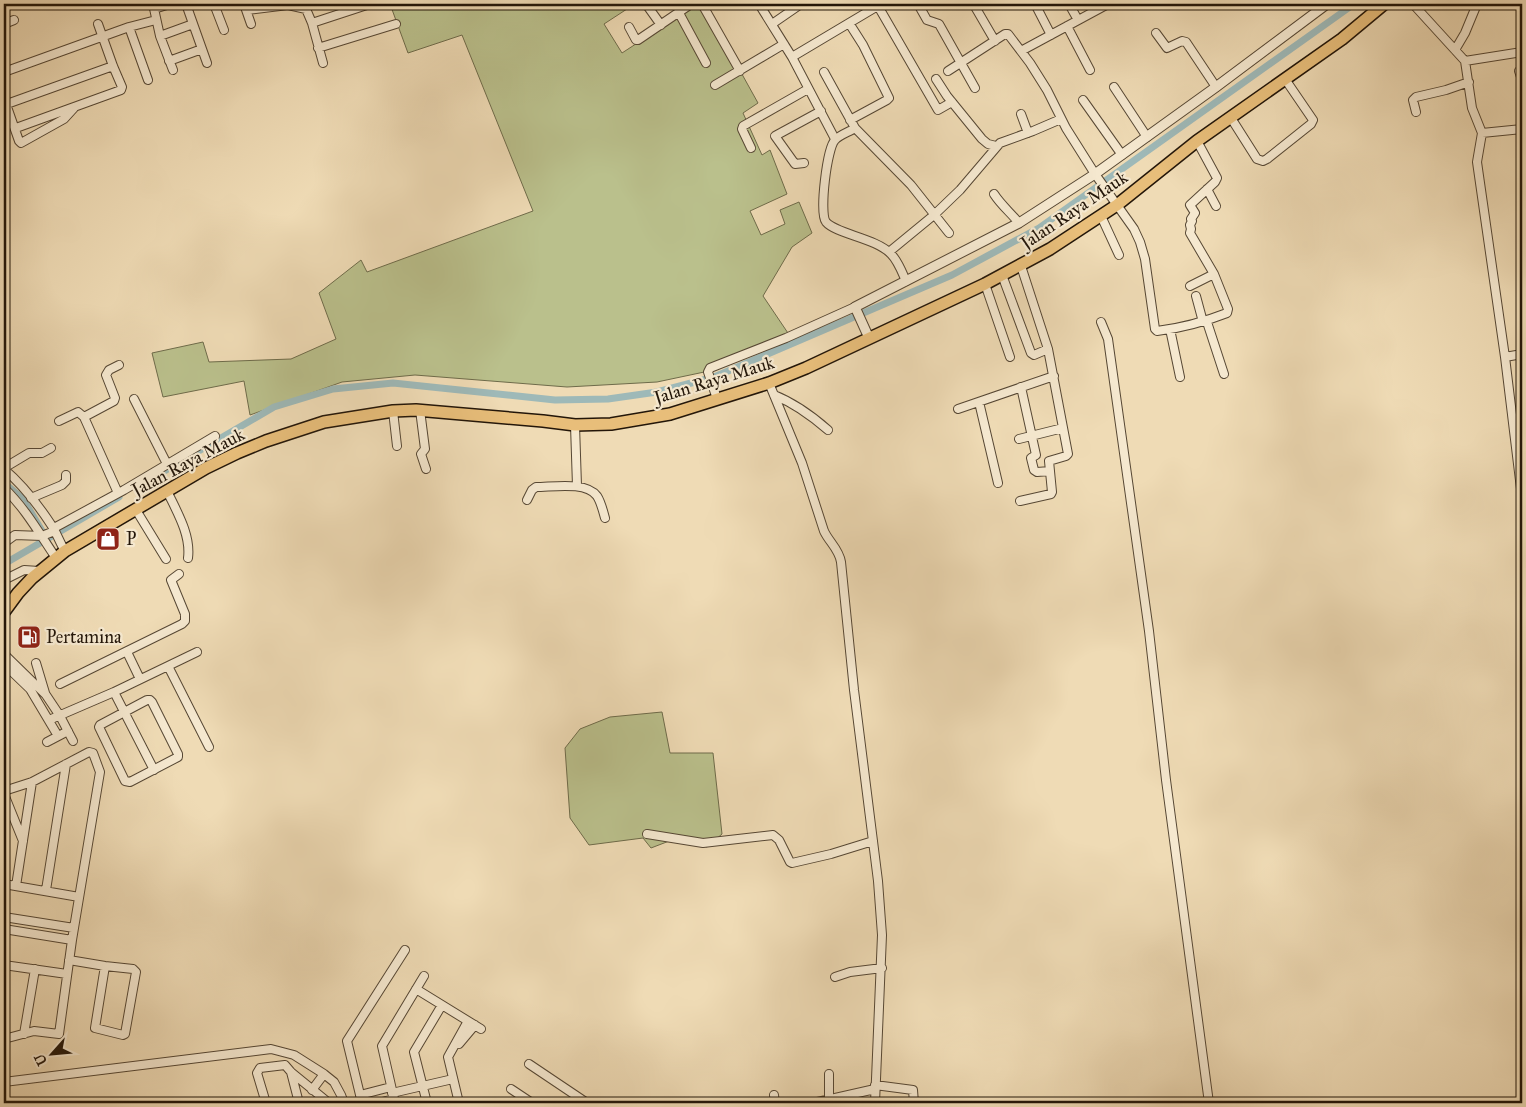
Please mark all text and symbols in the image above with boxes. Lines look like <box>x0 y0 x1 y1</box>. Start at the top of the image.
street label: Jalan Raya Mauk <box>1015 166 1133 256</box>
street label: Jalan Raya Mauk <box>649 351 778 410</box>
street label: Jalan Raya Mauk <box>126 423 249 503</box>
shop icon: P <box>95 526 121 552</box>
place label: P <box>126 528 136 550</box>
fuel station icon: Pertamina <box>16 624 42 650</box>
place label: Pertamina <box>46 626 122 648</box>
north arrow <box>28 1030 78 1080</box>
text: U <box>30 1050 51 1068</box>

